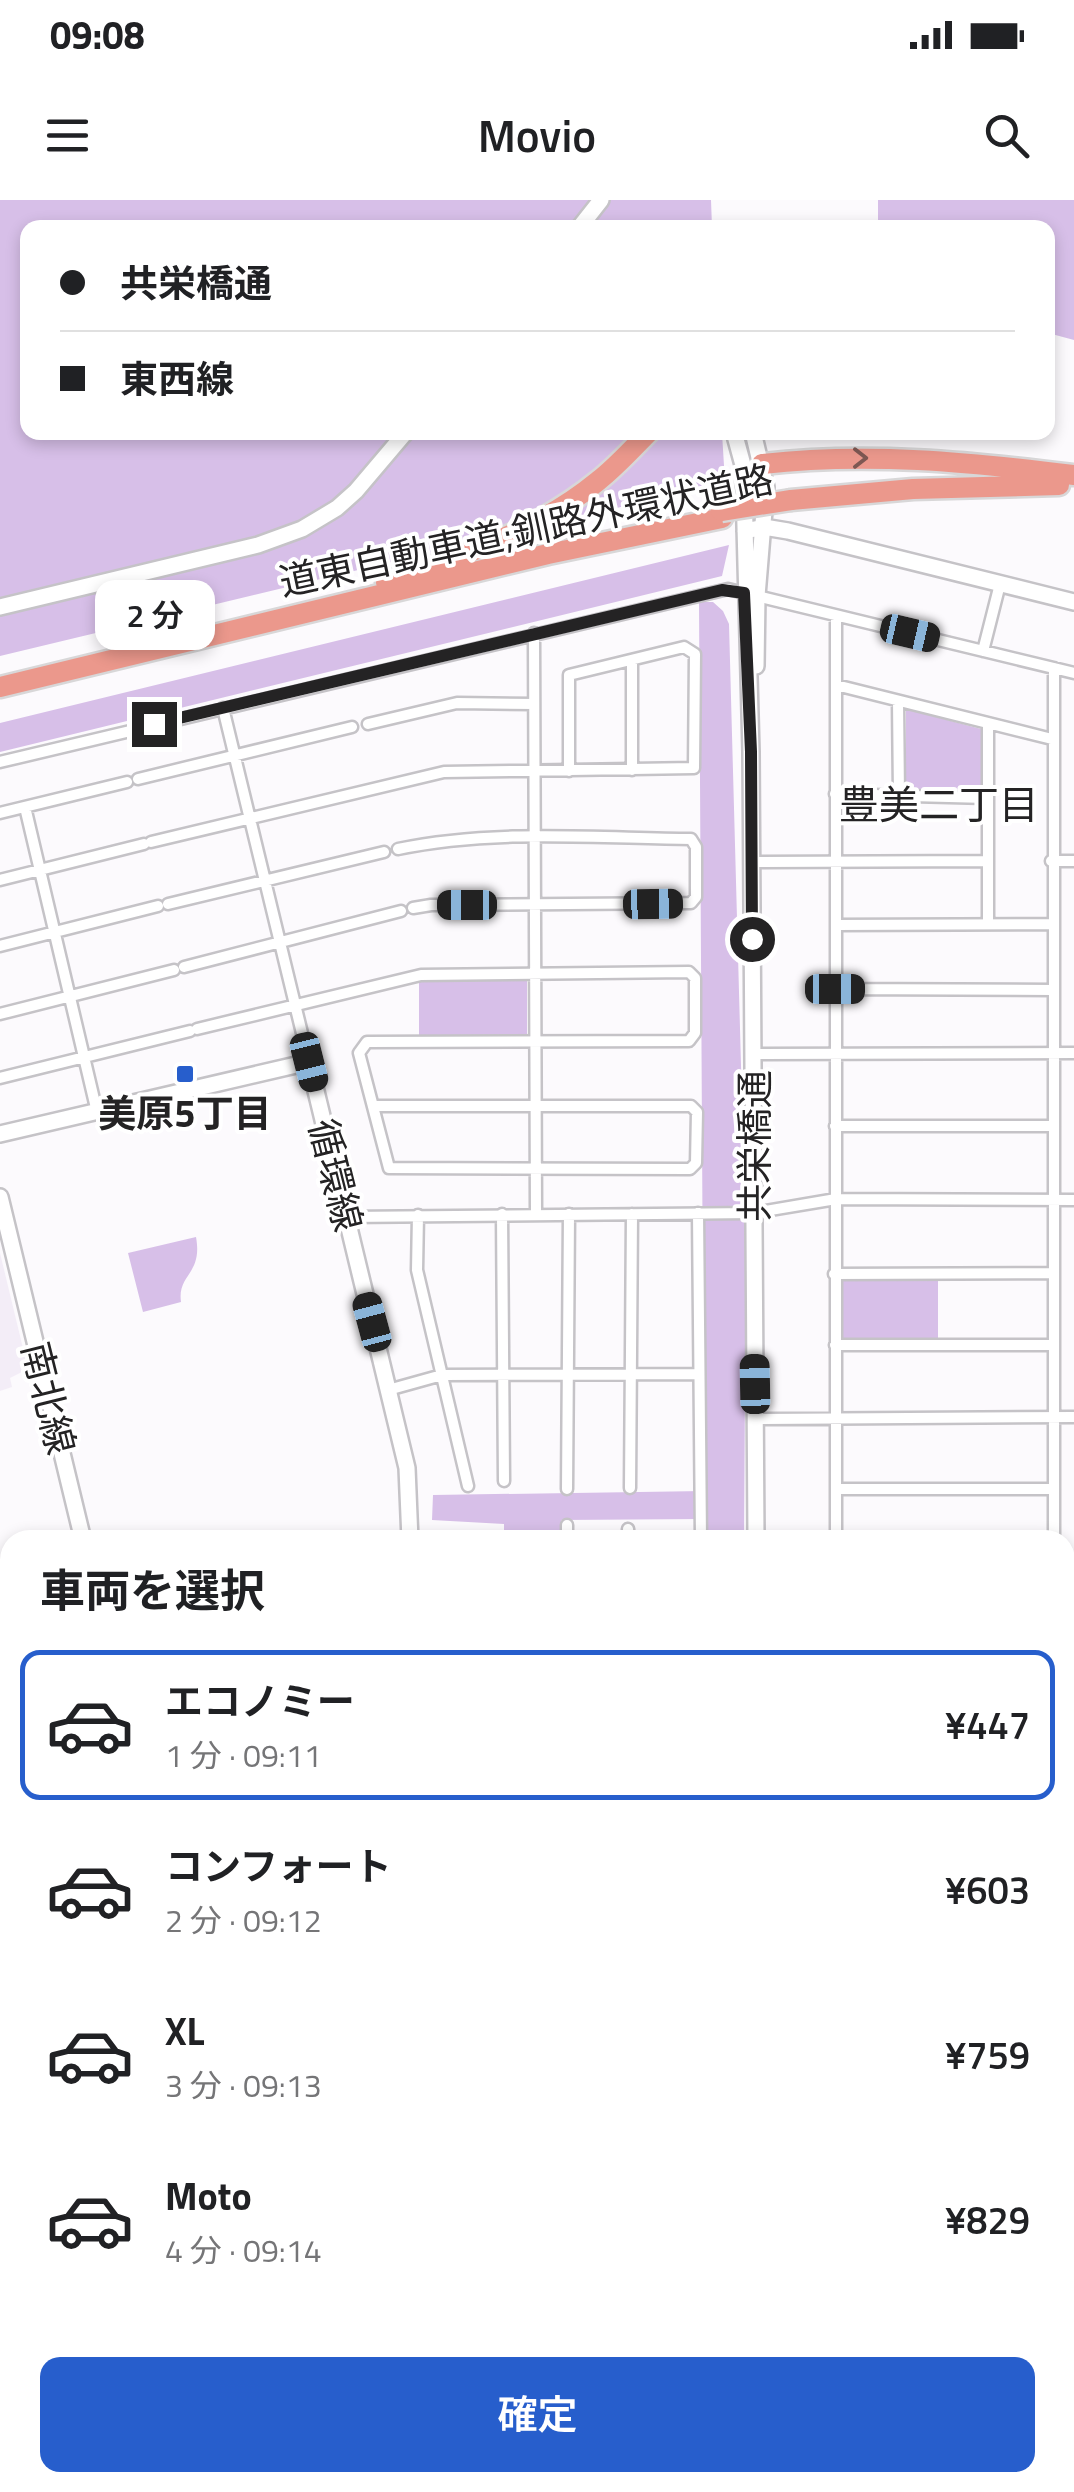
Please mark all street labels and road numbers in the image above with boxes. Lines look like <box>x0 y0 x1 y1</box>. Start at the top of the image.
street label: 道東自動車道;釧路外環状道路 <box>274 449 778 611</box>
street label: 共栄橋通 <box>725 1070 783 1222</box>
street label: 循環線 <box>294 1113 378 1237</box>
street label: 南北線 <box>7 1336 91 1460</box>

